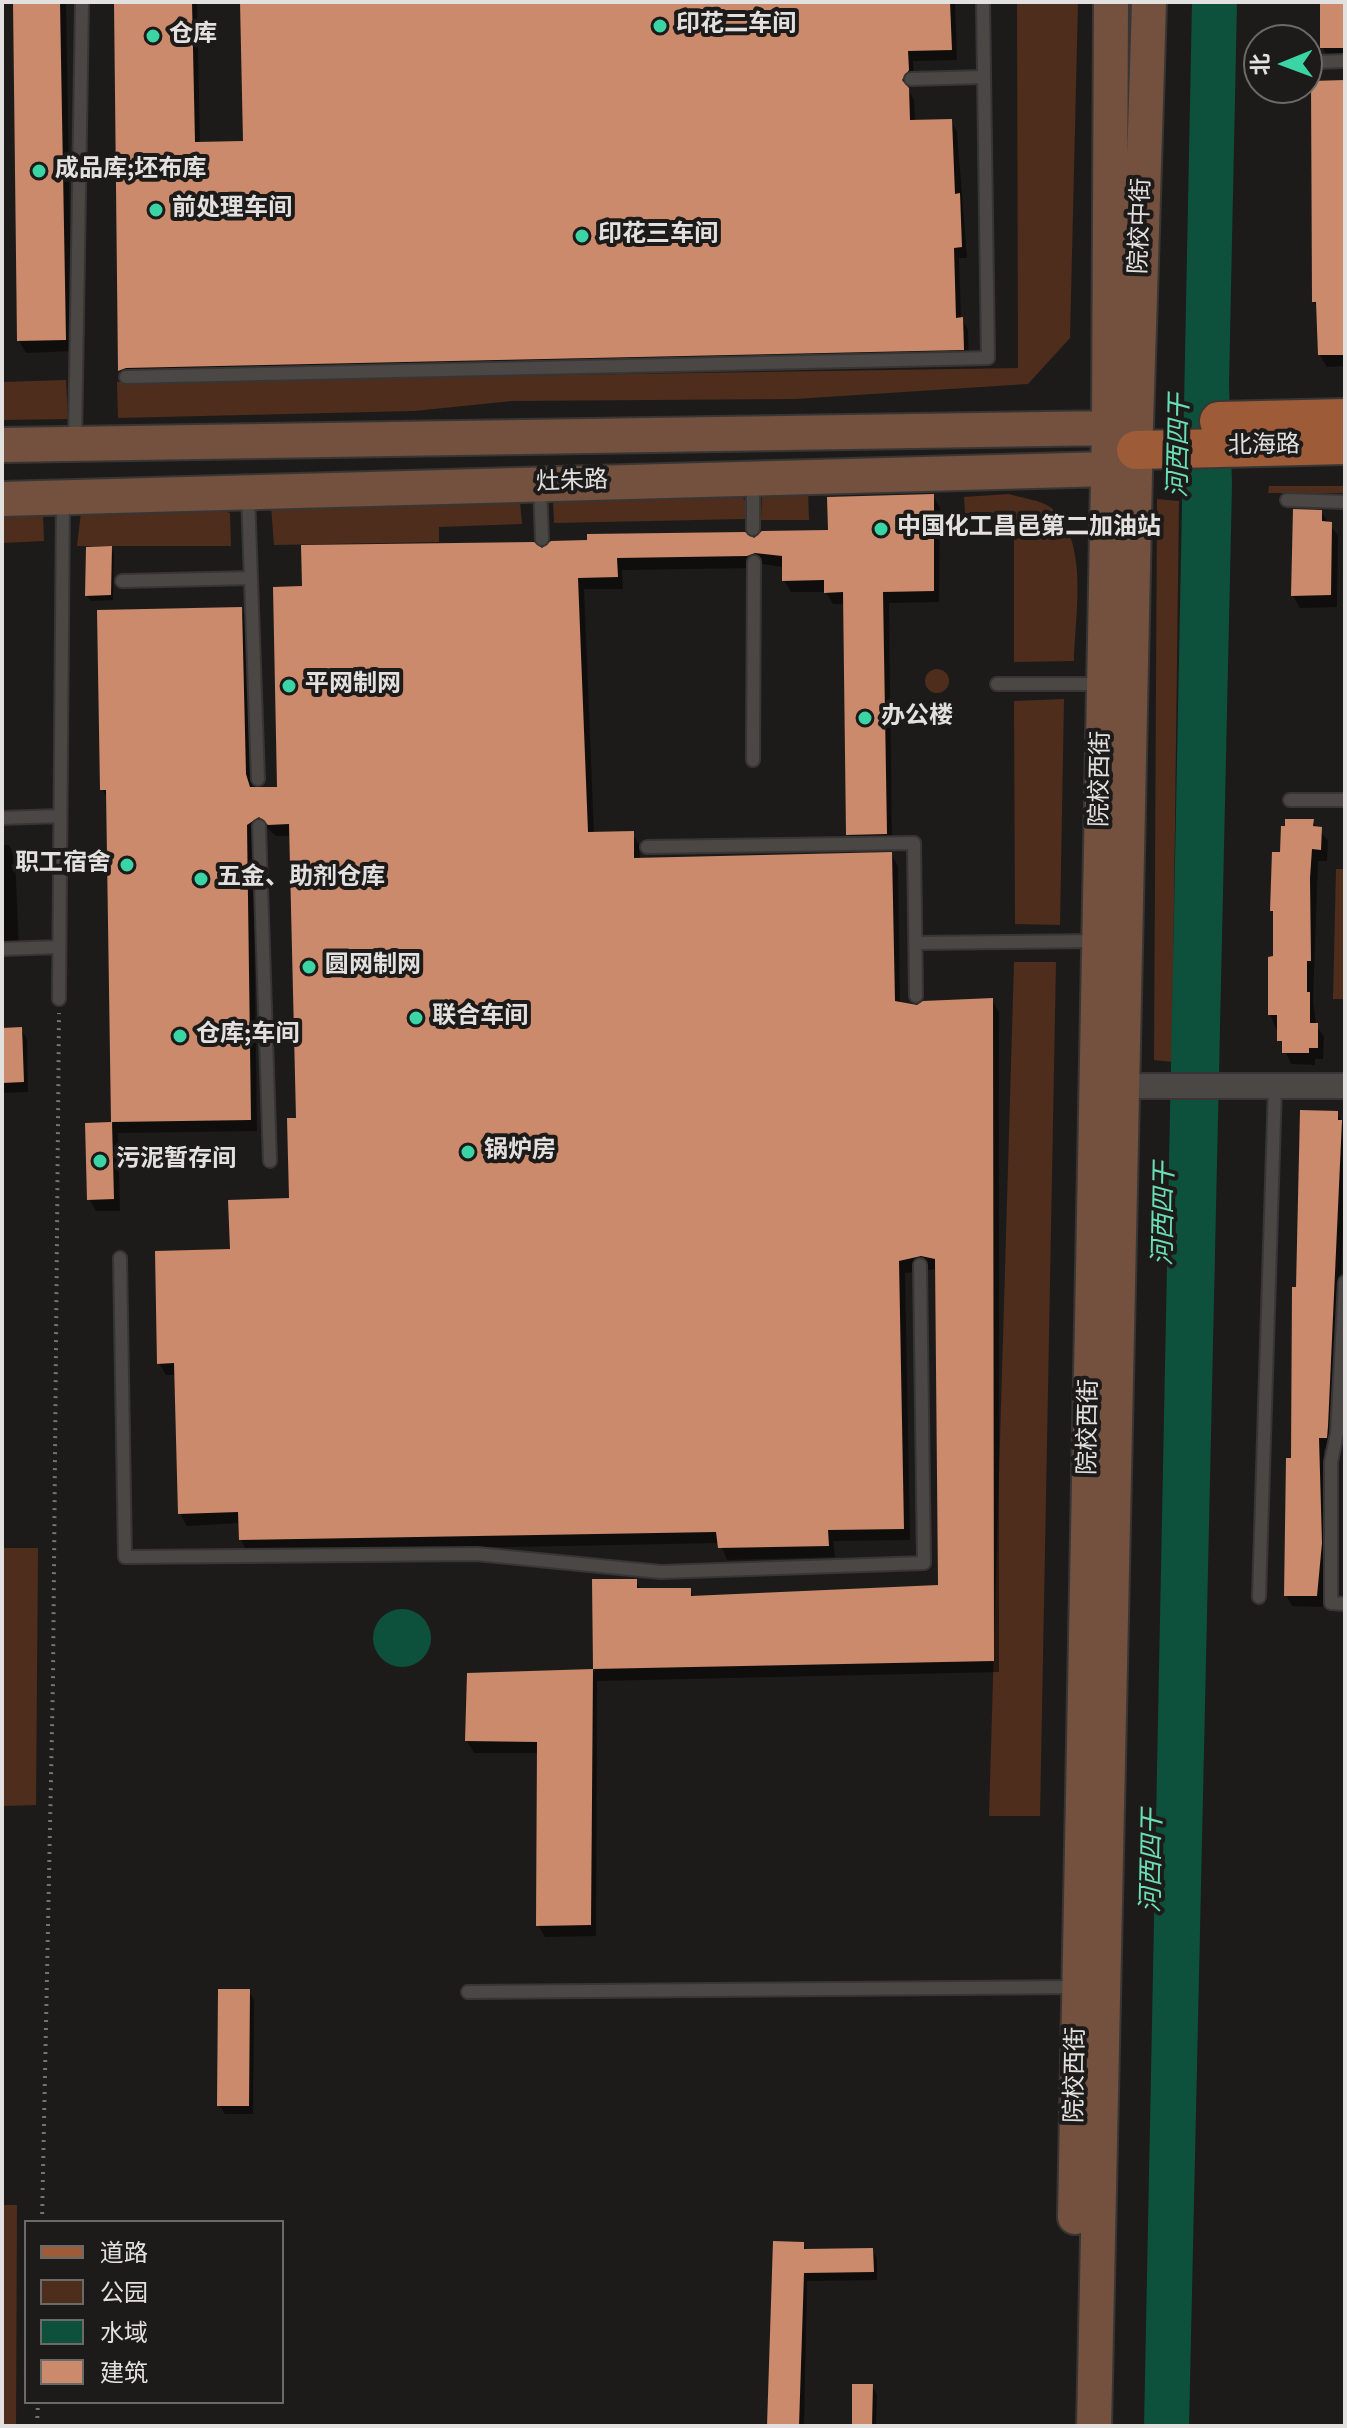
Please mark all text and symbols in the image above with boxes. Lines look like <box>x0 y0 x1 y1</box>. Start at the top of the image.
place label: 印花二车间 <box>676 12 796 40</box>
marker: 印花二车间 <box>651 17 669 35</box>
place label: 仓库 <box>169 22 217 50</box>
north arrow <box>1243 24 1323 104</box>
marker: 仓库 <box>144 27 162 45</box>
text: 北 <box>1245 53 1277 76</box>
place label: 成品库;坯布库 <box>55 157 206 185</box>
marker: 成品库;坯布库 <box>30 162 48 180</box>
street label: 院校中街 <box>1126 178 1158 274</box>
place label: 前处理车间 <box>172 196 292 224</box>
marker: 前处理车间 <box>147 201 165 219</box>
place label: 印花三车间 <box>598 222 718 250</box>
marker: 印花三车间 <box>573 227 591 245</box>
water label: 河西四干 <box>1164 394 1198 498</box>
street label: 北海路 <box>1228 432 1300 462</box>
street label: 灶朱路 <box>536 467 608 499</box>
place label: 中国化工昌邑第二加油站 <box>897 515 1161 543</box>
marker: 中国化工昌邑第二加油站 <box>872 520 890 538</box>
place label: 平网制网 <box>305 672 401 700</box>
marker: 平网制网 <box>280 677 298 695</box>
place label: 办公楼 <box>881 704 953 732</box>
marker: 办公楼 <box>856 709 874 727</box>
street label: 院校西街 <box>1087 731 1117 827</box>
place label: 职工宿舍 <box>15 851 111 879</box>
marker: 职工宿舍 <box>118 856 136 874</box>
place label: 五金、助剂仓库 <box>217 865 385 893</box>
marker: 五金、助剂仓库 <box>192 870 210 888</box>
place label: 圆网制网 <box>325 953 421 981</box>
marker: 圆网制网 <box>300 958 318 976</box>
place label: 联合车间 <box>432 1004 528 1032</box>
marker: 联合车间 <box>407 1009 425 1027</box>
place label: 仓库;车间 <box>196 1022 299 1050</box>
marker: 仓库;车间 <box>171 1027 189 1045</box>
place label: 锅炉房 <box>484 1138 556 1166</box>
marker: 锅炉房 <box>459 1143 477 1161</box>
place label: 污泥暂存间 <box>116 1147 236 1175</box>
marker: 污泥暂存间 <box>91 1152 109 1170</box>
water label: 河西四干 <box>1149 1162 1183 1266</box>
street label: 院校西街 <box>1075 1379 1105 1475</box>
water label: 河西四干 <box>1137 1809 1171 1913</box>
street label: 院校西街 <box>1062 2027 1092 2123</box>
legend <box>24 2220 284 2404</box>
text: 道路 <box>100 2236 148 2271</box>
text: 公园 <box>100 2276 148 2311</box>
text: 水域 <box>100 2316 148 2351</box>
text: 建筑 <box>100 2356 148 2391</box>

